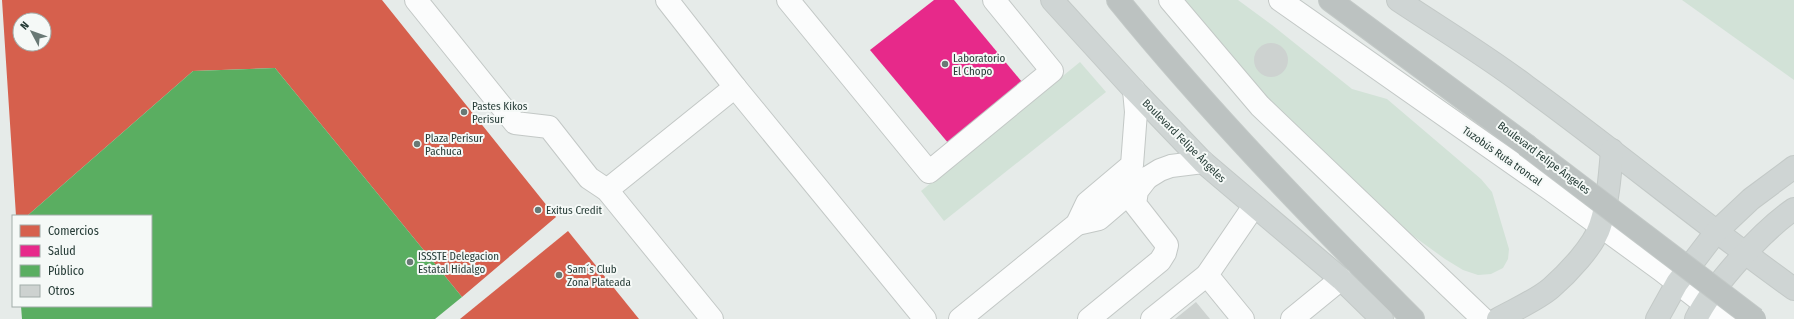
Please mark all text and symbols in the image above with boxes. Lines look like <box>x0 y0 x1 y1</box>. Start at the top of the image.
north arrow <box>12 12 52 52</box>
text: N <box>18 19 32 33</box>
place label: Laboratorio El Chopo <box>953 52 1006 78</box>
marker: Laboratorio El Chopo <box>940 59 950 69</box>
street label: Boulevard Felipe Ángeles <box>1140 96 1229 186</box>
place label: Pastes Kikos Perisur <box>472 100 528 126</box>
marker: Pastes Kikos Perisur <box>459 107 469 117</box>
street label: Boulevard Felipe Ángeles <box>1495 118 1594 197</box>
street label: Tuzobús Ruta troncal <box>1460 124 1544 188</box>
place label: Plaza Perisur Pachuca <box>425 132 483 158</box>
marker: Plaza Perisur Pachuca <box>412 139 422 149</box>
place label: Exitus Credit <box>546 204 602 217</box>
marker: Exitus Credit <box>533 205 543 215</box>
legend <box>12 215 152 307</box>
text: Comercios <box>48 224 99 238</box>
text: Salud <box>48 244 76 258</box>
place label: ISSSTE Delegacion Estatal Hidalgo <box>418 250 499 276</box>
marker: ISSSTE Delegacion Estatal Hidalgo <box>405 257 415 267</box>
place label: Sam´s Club Zona Plateada <box>567 263 631 289</box>
text: Público <box>48 264 84 278</box>
marker: Sam´s Club Zona Plateada <box>554 270 564 280</box>
text: Otros <box>48 284 75 298</box>

